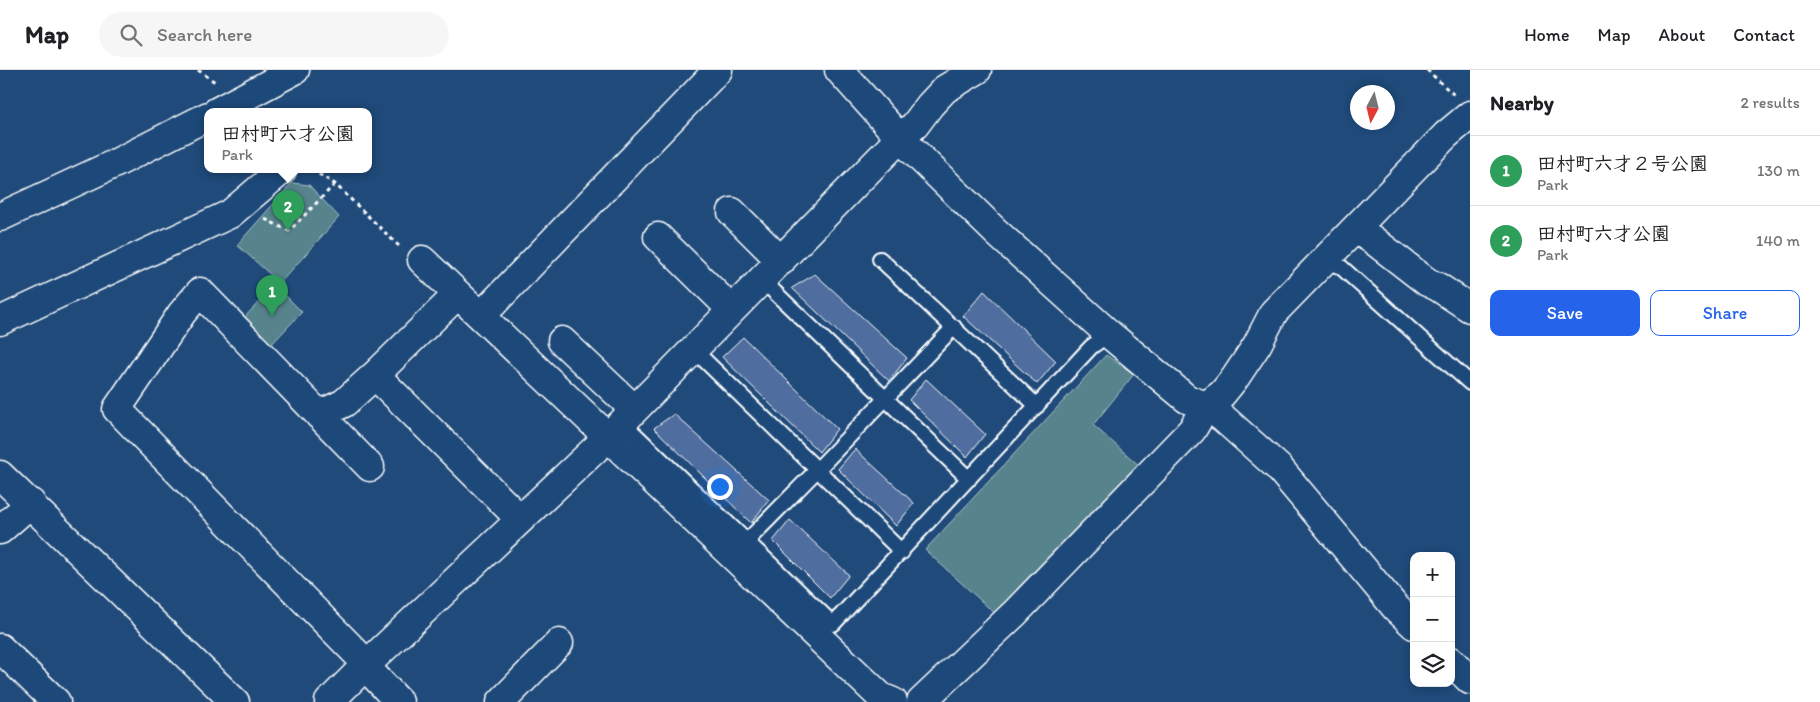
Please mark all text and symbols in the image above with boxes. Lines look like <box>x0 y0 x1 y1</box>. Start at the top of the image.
search box <box>99 12 449 57</box>
text: Map <box>25 20 69 49</box>
icon: search <box>117 21 145 49</box>
text: Search here <box>157 23 252 46</box>
text: Home <box>1524 24 1570 46</box>
text: Map <box>1598 24 1631 46</box>
text: About <box>1659 24 1705 46</box>
text: Contact <box>1733 24 1795 46</box>
north arrow <box>1350 85 1395 130</box>
text: Nearby <box>1490 90 1554 115</box>
text: 2 results <box>1740 93 1800 112</box>
popup <box>204 108 372 173</box>
text: 田村町六才公園 <box>221 122 355 145</box>
text: Park <box>221 145 253 164</box>
text: 田村町六才２号公園 <box>1537 152 1708 175</box>
text: 1 <box>1502 161 1510 180</box>
text: 130 m <box>1757 161 1800 180</box>
text: Park <box>1537 175 1568 194</box>
pin: 2 <box>272 190 304 231</box>
text: 田村町六才公園 <box>1537 222 1670 245</box>
text: 2 <box>1502 231 1510 250</box>
text: 140 m <box>1756 231 1800 250</box>
text: Park <box>1537 245 1568 264</box>
pin: 1 <box>256 275 288 316</box>
button: Save <box>1490 290 1640 336</box>
button: Share <box>1650 290 1800 336</box>
your location <box>707 474 733 500</box>
map controls <box>1410 552 1455 687</box>
button: + <box>1410 552 1455 597</box>
button: − <box>1410 597 1455 642</box>
button: layers <box>1410 642 1455 687</box>

